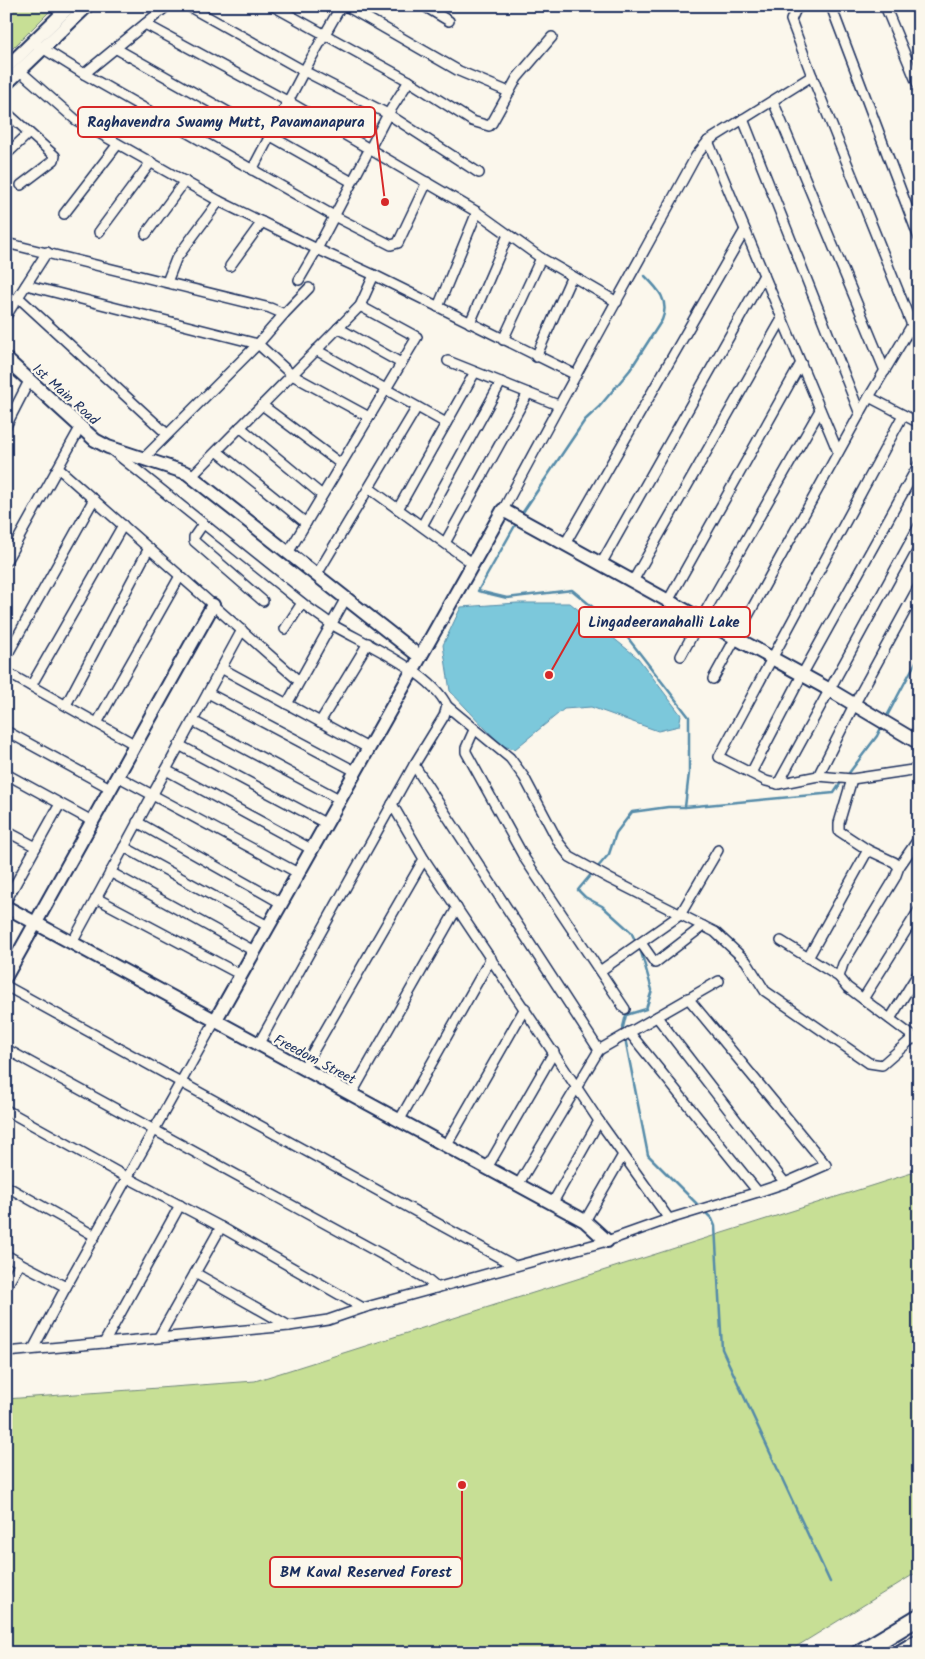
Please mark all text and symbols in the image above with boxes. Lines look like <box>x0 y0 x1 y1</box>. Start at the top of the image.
callout: Raghavendra Swamy Mutt, Pavamanapura <box>78 107 375 137</box>
text: Raghavendra Swamy Mutt, Pavamanapura <box>87 111 365 135</box>
street label: 1st Main Road <box>27 359 104 432</box>
callout: Lingadeeranahalli Lake <box>579 607 750 637</box>
text: Lingadeeranahalli Lake <box>588 611 740 635</box>
street label: Freedom Street <box>270 1029 360 1091</box>
callout: BM Kaval Reserved Forest <box>270 1557 462 1587</box>
text: BM Kaval Reserved Forest <box>280 1561 452 1585</box>

